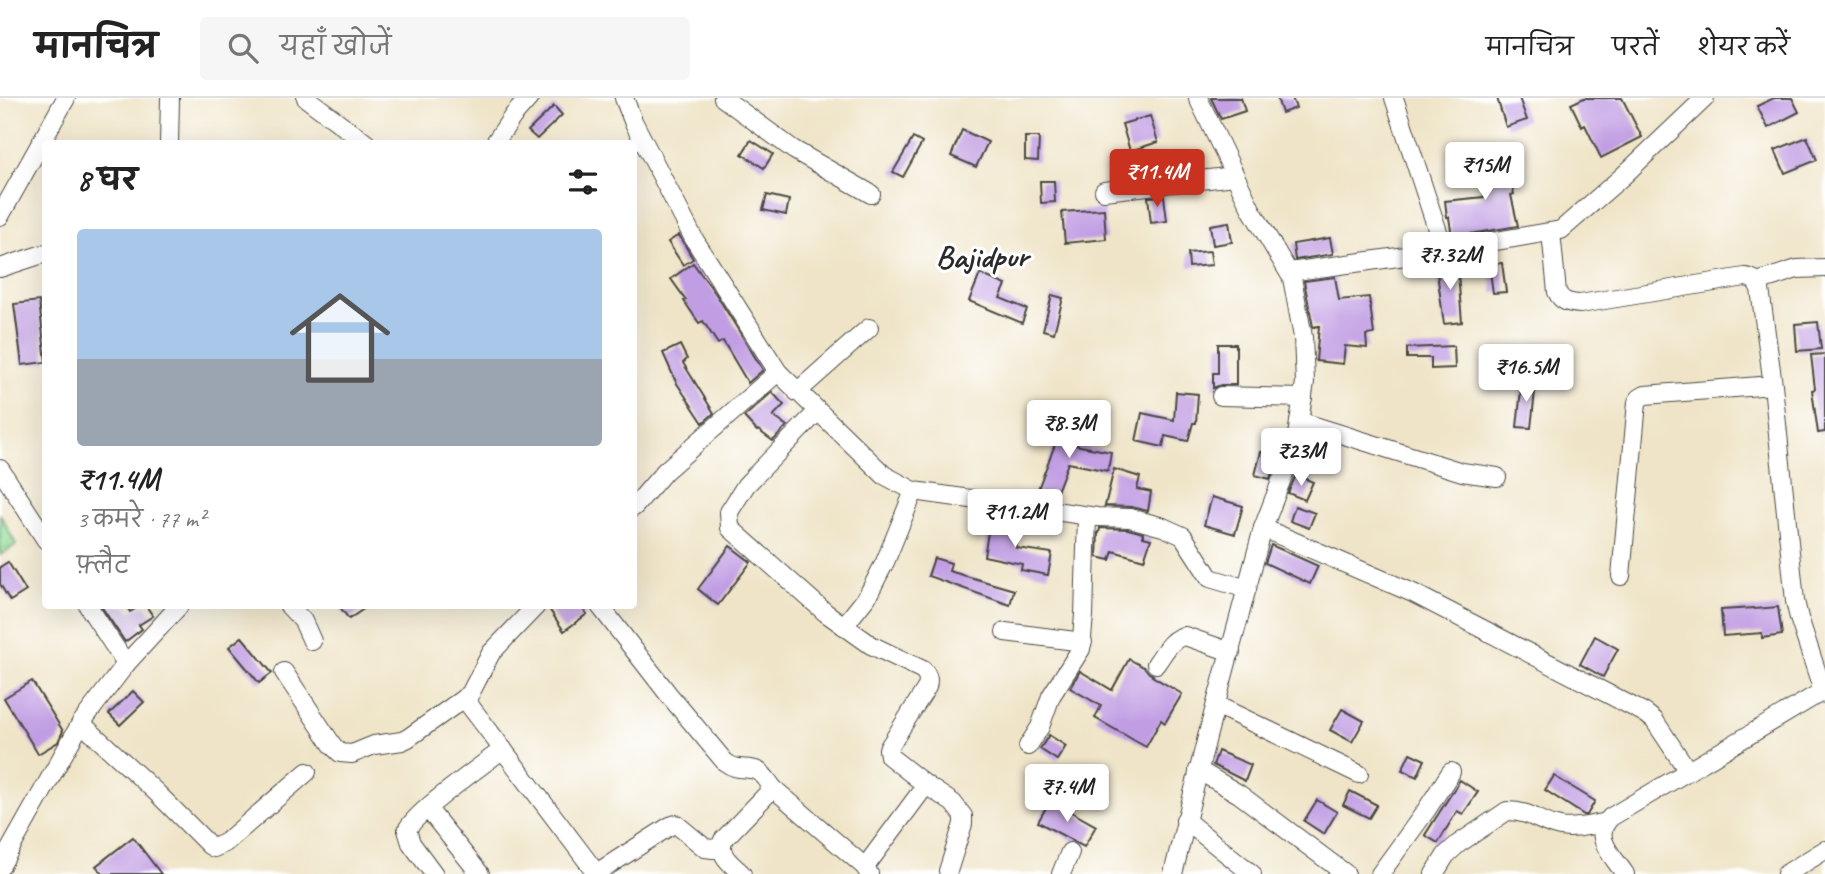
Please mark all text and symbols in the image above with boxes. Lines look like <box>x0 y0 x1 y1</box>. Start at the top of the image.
search box <box>200 17 690 80</box>
text: मानचित्र <box>35 25 158 67</box>
icon: search <box>224 29 262 67</box>
text: यहाँ खोजें <box>280 30 391 63</box>
text: मानचित्र <box>1486 32 1574 62</box>
text: परतें <box>1612 32 1659 62</box>
text: शेयर करें <box>1697 32 1790 62</box>
pin: ₹15M <box>1444 142 1526 202</box>
pin: ₹11.4M <box>1100 150 1214 209</box>
text: ₹15M <box>1461 150 1509 179</box>
text: ₹11.4M <box>1126 157 1188 186</box>
text: 8 घर <box>77 161 138 199</box>
icon: filters <box>564 163 602 201</box>
pin: ₹7.32M <box>1393 232 1507 292</box>
district label: Bajidpur <box>936 236 1032 277</box>
text: ₹7.32M <box>1419 240 1481 269</box>
icon: home <box>277 275 403 401</box>
pin: ₹16.5M <box>1469 344 1583 404</box>
text: ₹16.5M <box>1495 352 1557 381</box>
pin: ₹8.3M <box>1020 400 1118 460</box>
text: ₹8.3M <box>1043 408 1095 437</box>
pin: ₹23M <box>1260 428 1342 488</box>
text: ₹23M <box>1277 436 1325 465</box>
text: ₹11.4M <box>77 460 159 498</box>
pin: ₹11.2M <box>958 490 1072 549</box>
text: ₹11.2M <box>984 497 1046 526</box>
text: 3 कमरे · 77 m² <box>77 505 205 534</box>
text: फ़्लैट <box>77 551 129 580</box>
pin: ₹7.4M <box>1018 764 1116 824</box>
text: ₹7.4M <box>1041 772 1093 801</box>

